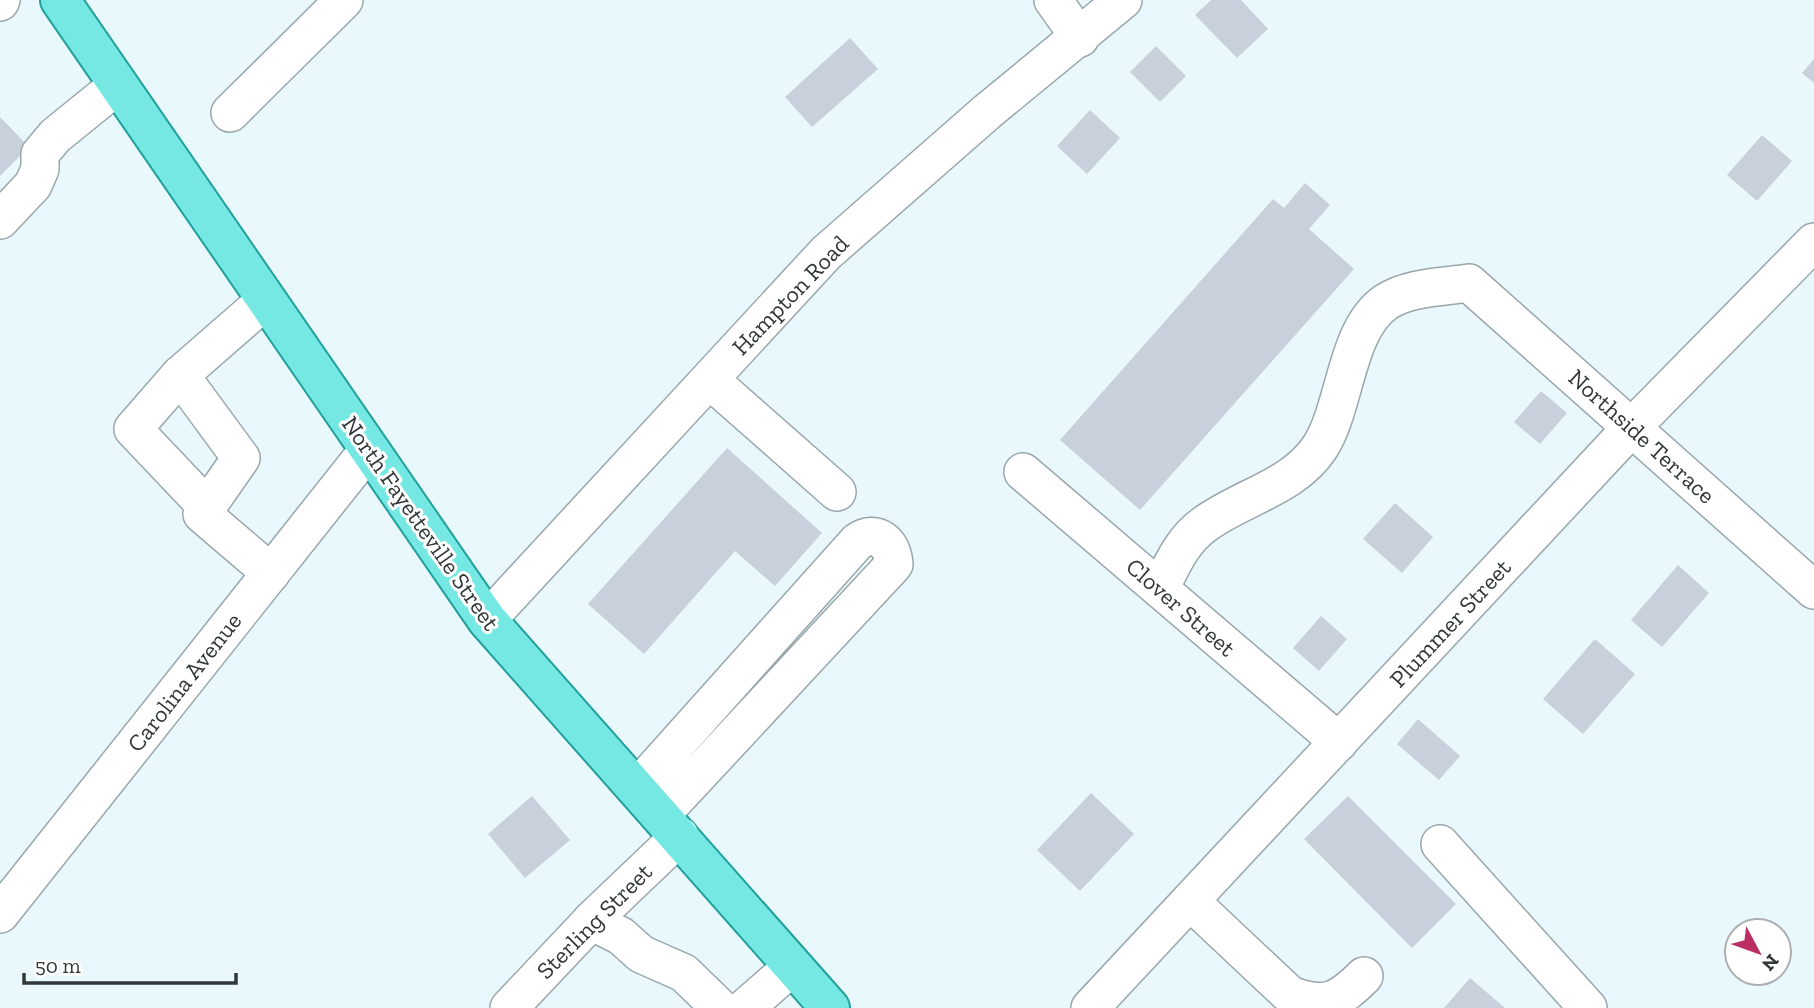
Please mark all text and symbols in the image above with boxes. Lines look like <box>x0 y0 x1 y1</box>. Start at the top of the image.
street label: Hampton Road <box>726 229 854 361</box>
street label: Northside Terrace <box>1563 363 1721 509</box>
street label: North Fayetteville Street <box>336 410 506 636</box>
street label: Clover Street <box>1120 552 1242 662</box>
street label: Plummer Street <box>1383 553 1517 693</box>
street label: Carolina Avenue <box>121 607 247 757</box>
street label: Sterling Street <box>530 857 658 985</box>
north arrow <box>1723 917 1793 987</box>
scale bar <box>24 942 236 986</box>
text: N <box>1757 950 1784 976</box>
text: 50 m <box>35 953 81 978</box>

